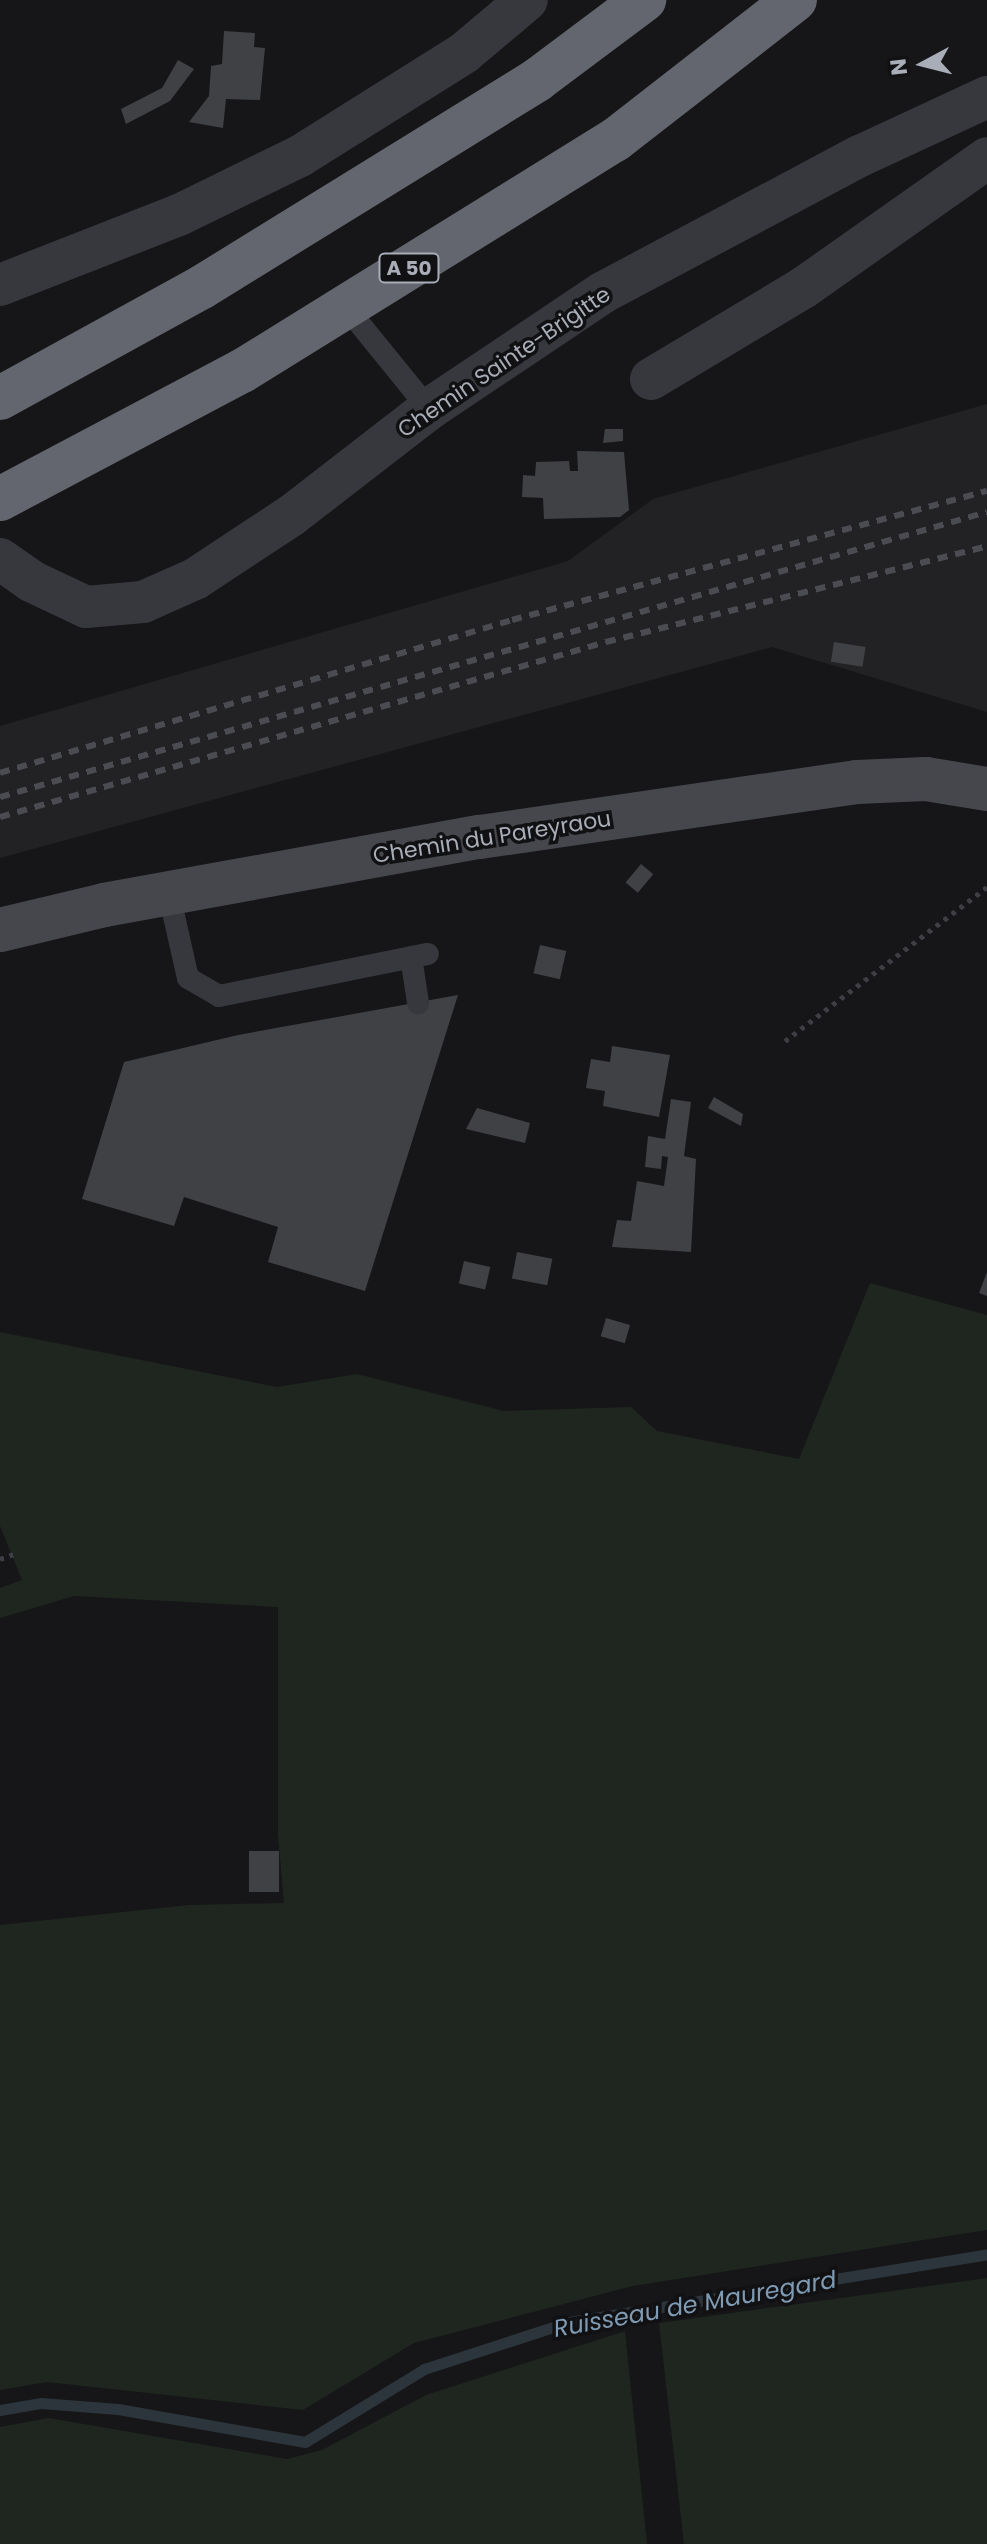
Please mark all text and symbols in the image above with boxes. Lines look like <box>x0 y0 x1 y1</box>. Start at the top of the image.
north arrow <box>883 24 963 104</box>
text: N <box>882 57 915 77</box>
road number: A 50 <box>377 252 441 284</box>
street label: Chemin Sainte-Brigitte <box>393 281 615 443</box>
street label: Chemin du Pareyraou <box>371 805 613 869</box>
water label: Ruisseau de Mauregard <box>551 2265 839 2343</box>

